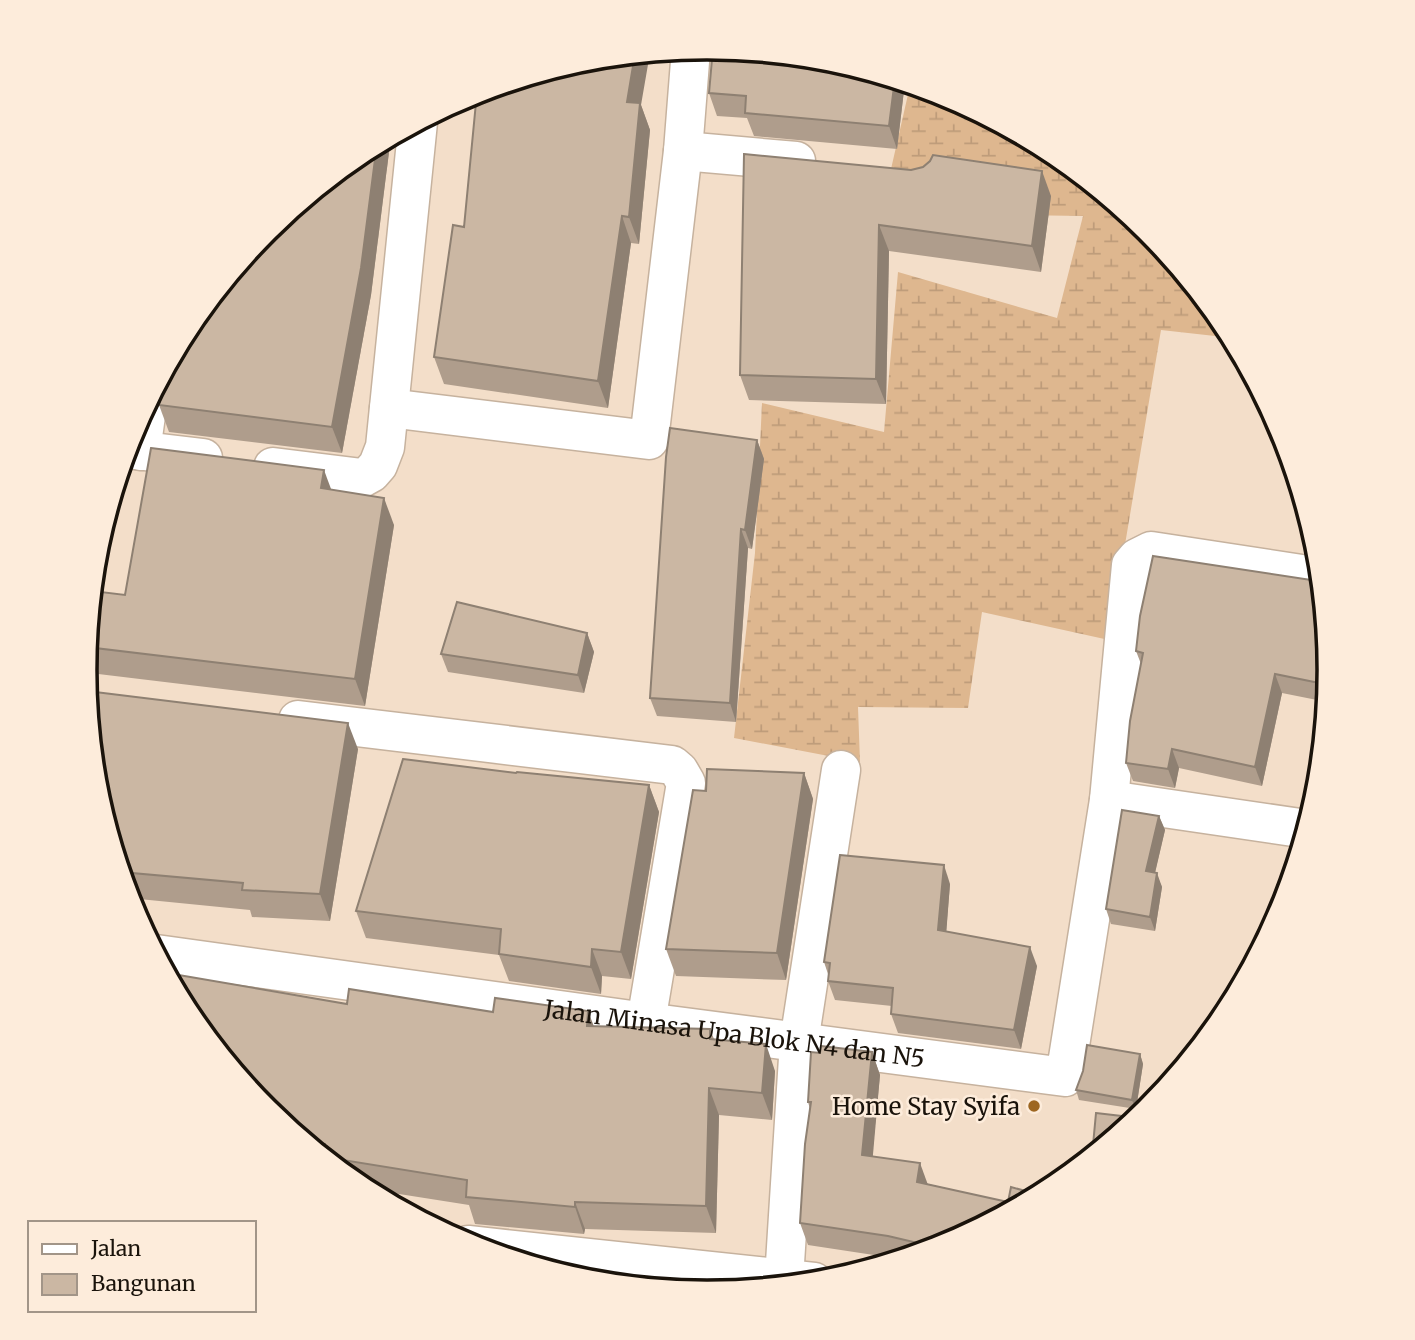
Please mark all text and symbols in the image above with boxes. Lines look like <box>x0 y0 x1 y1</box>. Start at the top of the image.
street label: Jalan Minasa Upa Blok N4 dan N5 <box>541 992 927 1074</box>
place label: Home Stay Syifa <box>832 1091 1020 1122</box>
marker: Home Stay Syifa <box>1026 1098 1042 1114</box>
legend <box>28 1221 256 1312</box>
text: Jalan <box>90 1235 141 1262</box>
text: Bangunan <box>91 1270 196 1297</box>

